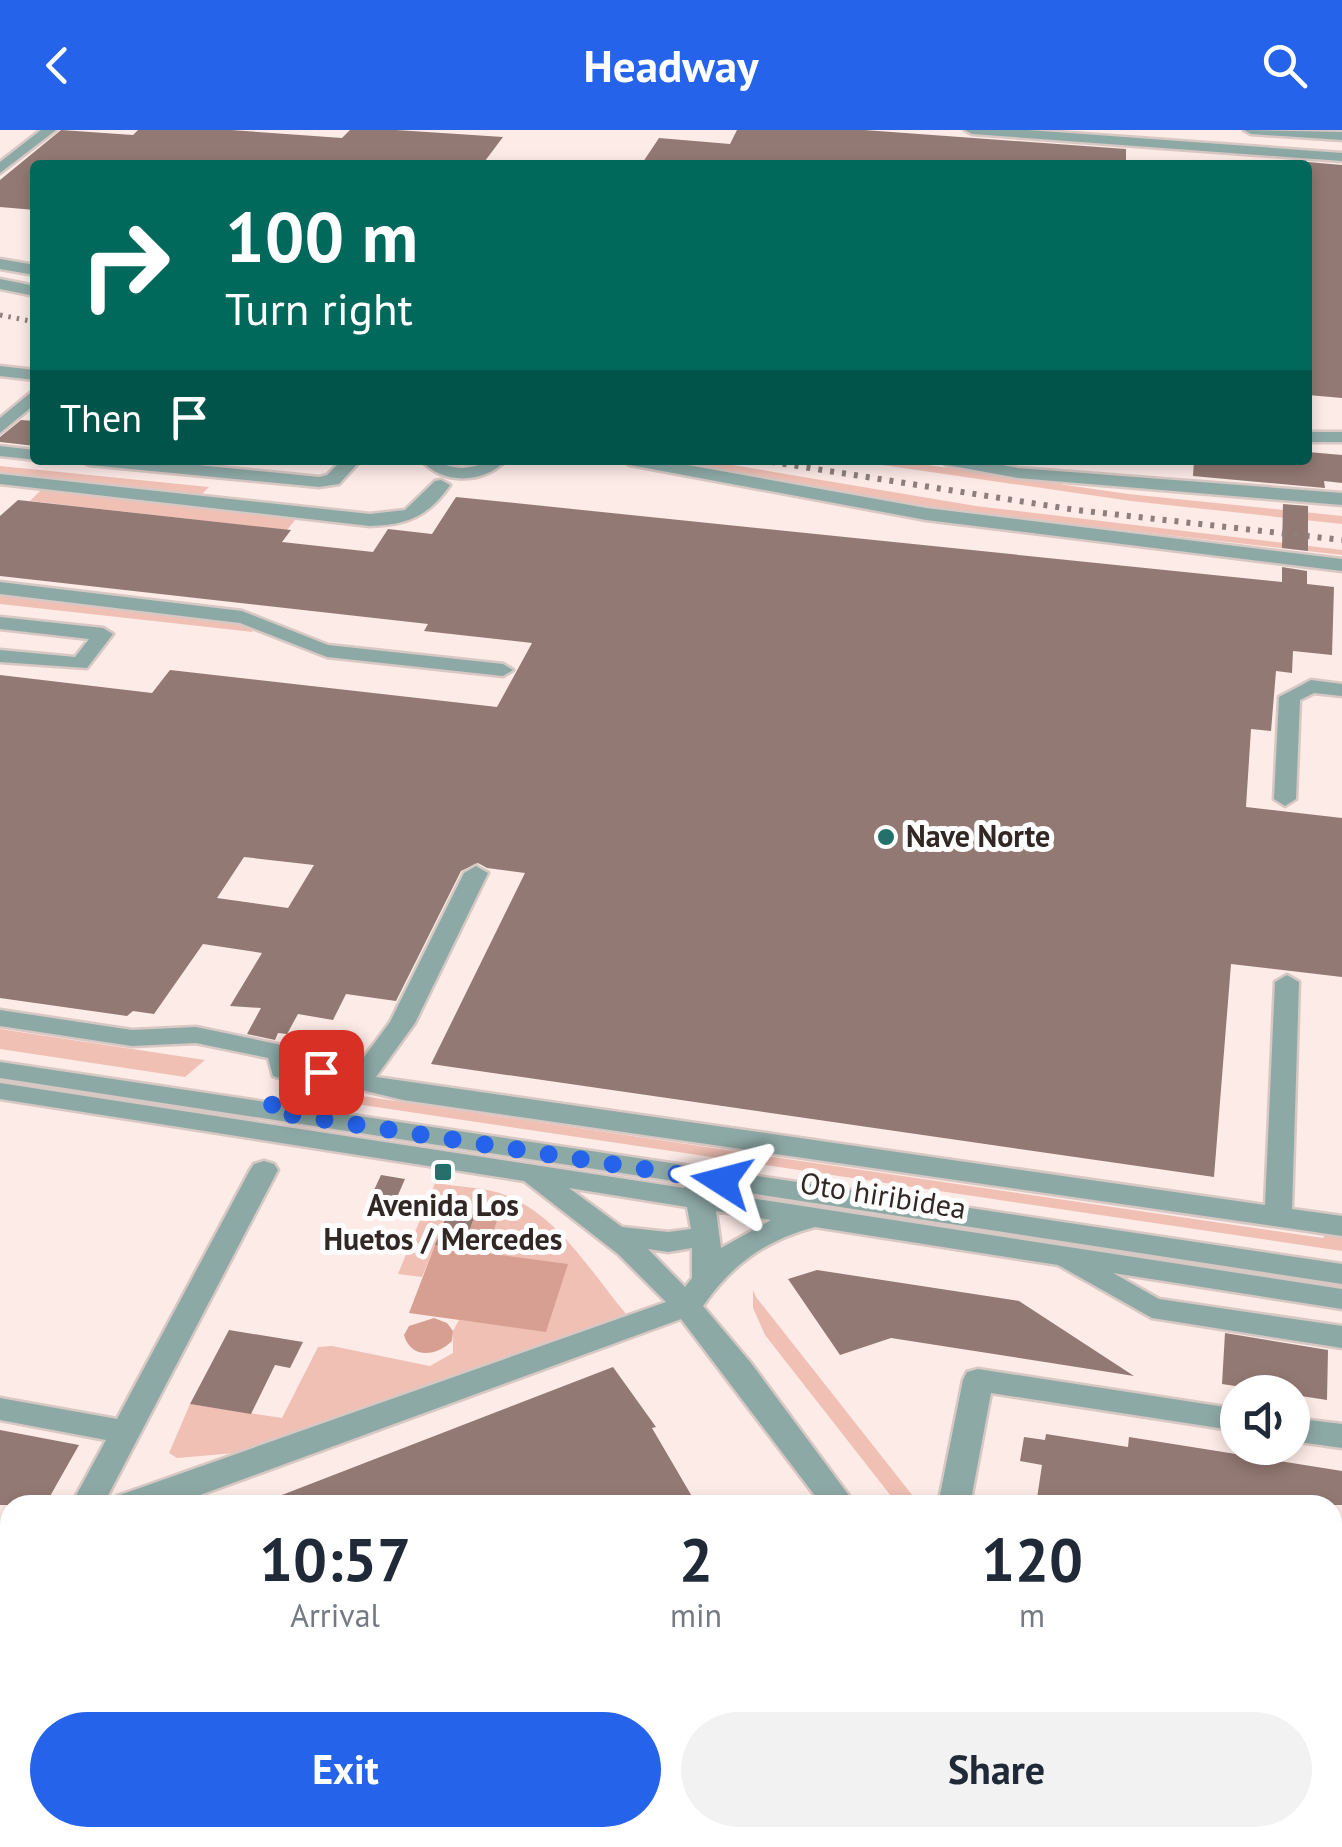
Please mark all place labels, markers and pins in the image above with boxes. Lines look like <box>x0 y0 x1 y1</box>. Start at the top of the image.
place label: Nave Norte <box>906 816 1050 855</box>
marker: Nave Norte <box>875 826 897 848</box>
pin <box>279 1030 364 1115</box>
marker: Avenida Los Huetos / Mercedes <box>432 1161 454 1183</box>
place label: Avenida Los Huetos / Mercedes <box>324 1185 562 1258</box>

